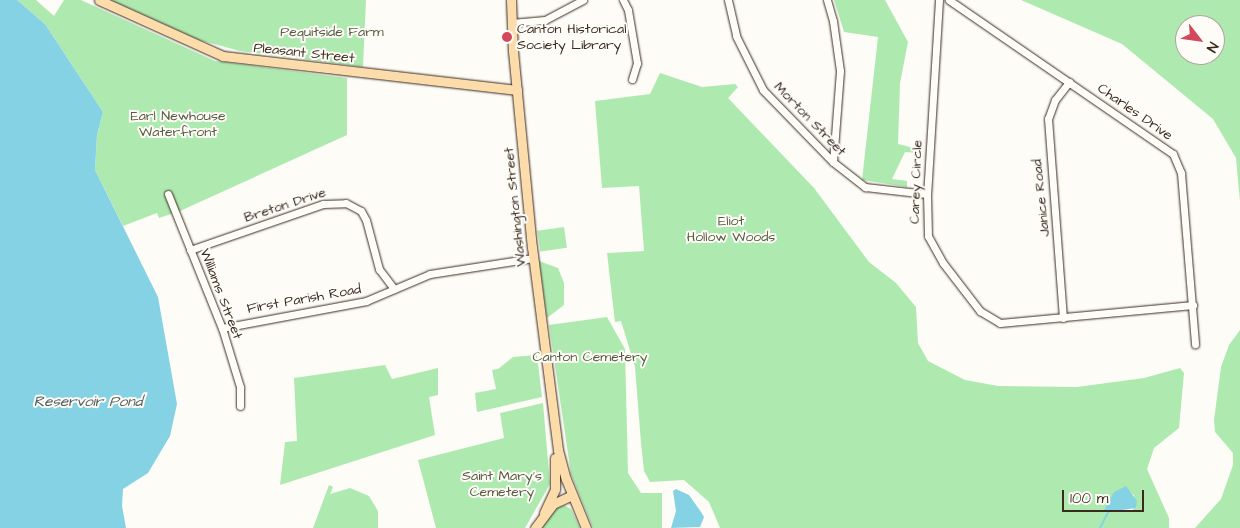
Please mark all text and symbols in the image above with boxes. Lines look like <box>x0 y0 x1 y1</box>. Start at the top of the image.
north arrow <box>1175 15 1225 65</box>
place label: Canton Historical Society Library <box>517 21 626 54</box>
park label: Pequitside Farm <box>280 24 384 40</box>
marker: Canton Historical Society Library <box>501 31 513 43</box>
text: N <box>1201 38 1223 56</box>
street label: Pleasant Street <box>253 39 355 67</box>
street label: Morton Street <box>770 78 850 160</box>
street label: Charles Drive <box>1094 80 1176 144</box>
park label: Earl Newhouse Waterfront <box>130 108 226 140</box>
street label: Carey Circle <box>906 140 926 224</box>
street label: Washington Street <box>500 146 530 268</box>
street label: Janice Road <box>1029 158 1053 238</box>
street label: Breton Drive <box>242 184 328 226</box>
park label: Eliot Hollow Woods <box>687 213 775 246</box>
street label: Williams Street <box>196 246 246 342</box>
street label: First Parish Road <box>246 281 362 317</box>
park label: Canton Cemetery <box>533 349 647 365</box>
water label: Reservoir Pond <box>34 393 142 411</box>
park label: Saint Mary's Cemetery <box>462 468 542 501</box>
scale bar <box>1065 480 1148 512</box>
text: 100 m <box>1070 488 1109 509</box>

